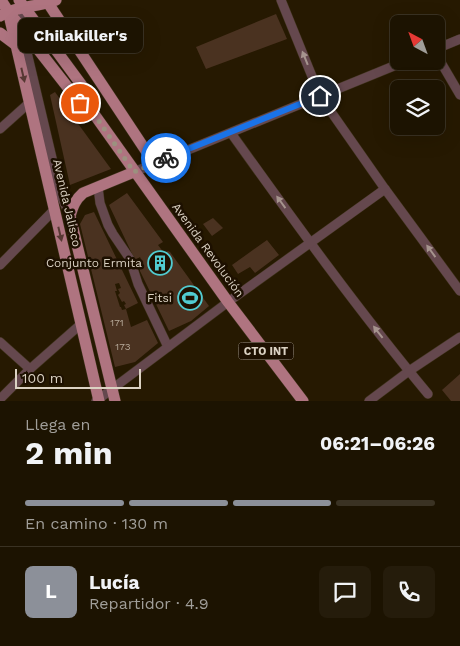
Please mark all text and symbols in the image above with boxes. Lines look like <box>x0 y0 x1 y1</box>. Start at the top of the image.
north arrow <box>390 15 445 70</box>
map controls <box>390 15 445 135</box>
callout: Chilakiller's <box>18 18 142 53</box>
text: Chilakiller's <box>34 26 127 45</box>
one-way arrow <box>300 51 308 65</box>
one-way arrow <box>19 68 27 83</box>
pin <box>299 75 341 117</box>
button: layers <box>390 80 445 135</box>
pin <box>59 82 101 124</box>
icon: home <box>306 82 334 110</box>
icon: bag <box>66 89 94 117</box>
courier <box>141 133 191 183</box>
icon: bike <box>152 144 180 172</box>
street label: Avenida Jalisco <box>50 158 84 248</box>
one-way arrow <box>276 196 286 209</box>
street label: Avenida Revolución <box>169 200 247 300</box>
one-way arrow <box>56 226 64 241</box>
one-way arrow <box>426 245 436 258</box>
building icon: Conjunto Ermita <box>147 250 173 276</box>
place label: Conjunto Ermita <box>46 256 142 270</box>
sports icon: Fitsi <box>177 285 203 311</box>
place label: Fitsi <box>147 291 172 305</box>
house number: 171 <box>110 317 124 328</box>
one-way arrow <box>373 326 384 339</box>
house number: 173 <box>115 341 131 352</box>
road number: CTO INT <box>238 342 294 360</box>
scale bar <box>15 366 141 389</box>
text: 100 m <box>22 370 63 386</box>
text: Llega en <box>25 415 91 434</box>
text: 06:21–06:26 <box>320 432 435 455</box>
text: 2 min <box>25 434 113 472</box>
text: En camino · 130 m <box>25 514 168 533</box>
button: chat <box>319 566 371 618</box>
button: phone <box>383 566 435 618</box>
text: Lucía <box>89 571 139 594</box>
text: L <box>45 580 57 603</box>
text: Repartidor · 4.9 <box>89 594 209 613</box>

